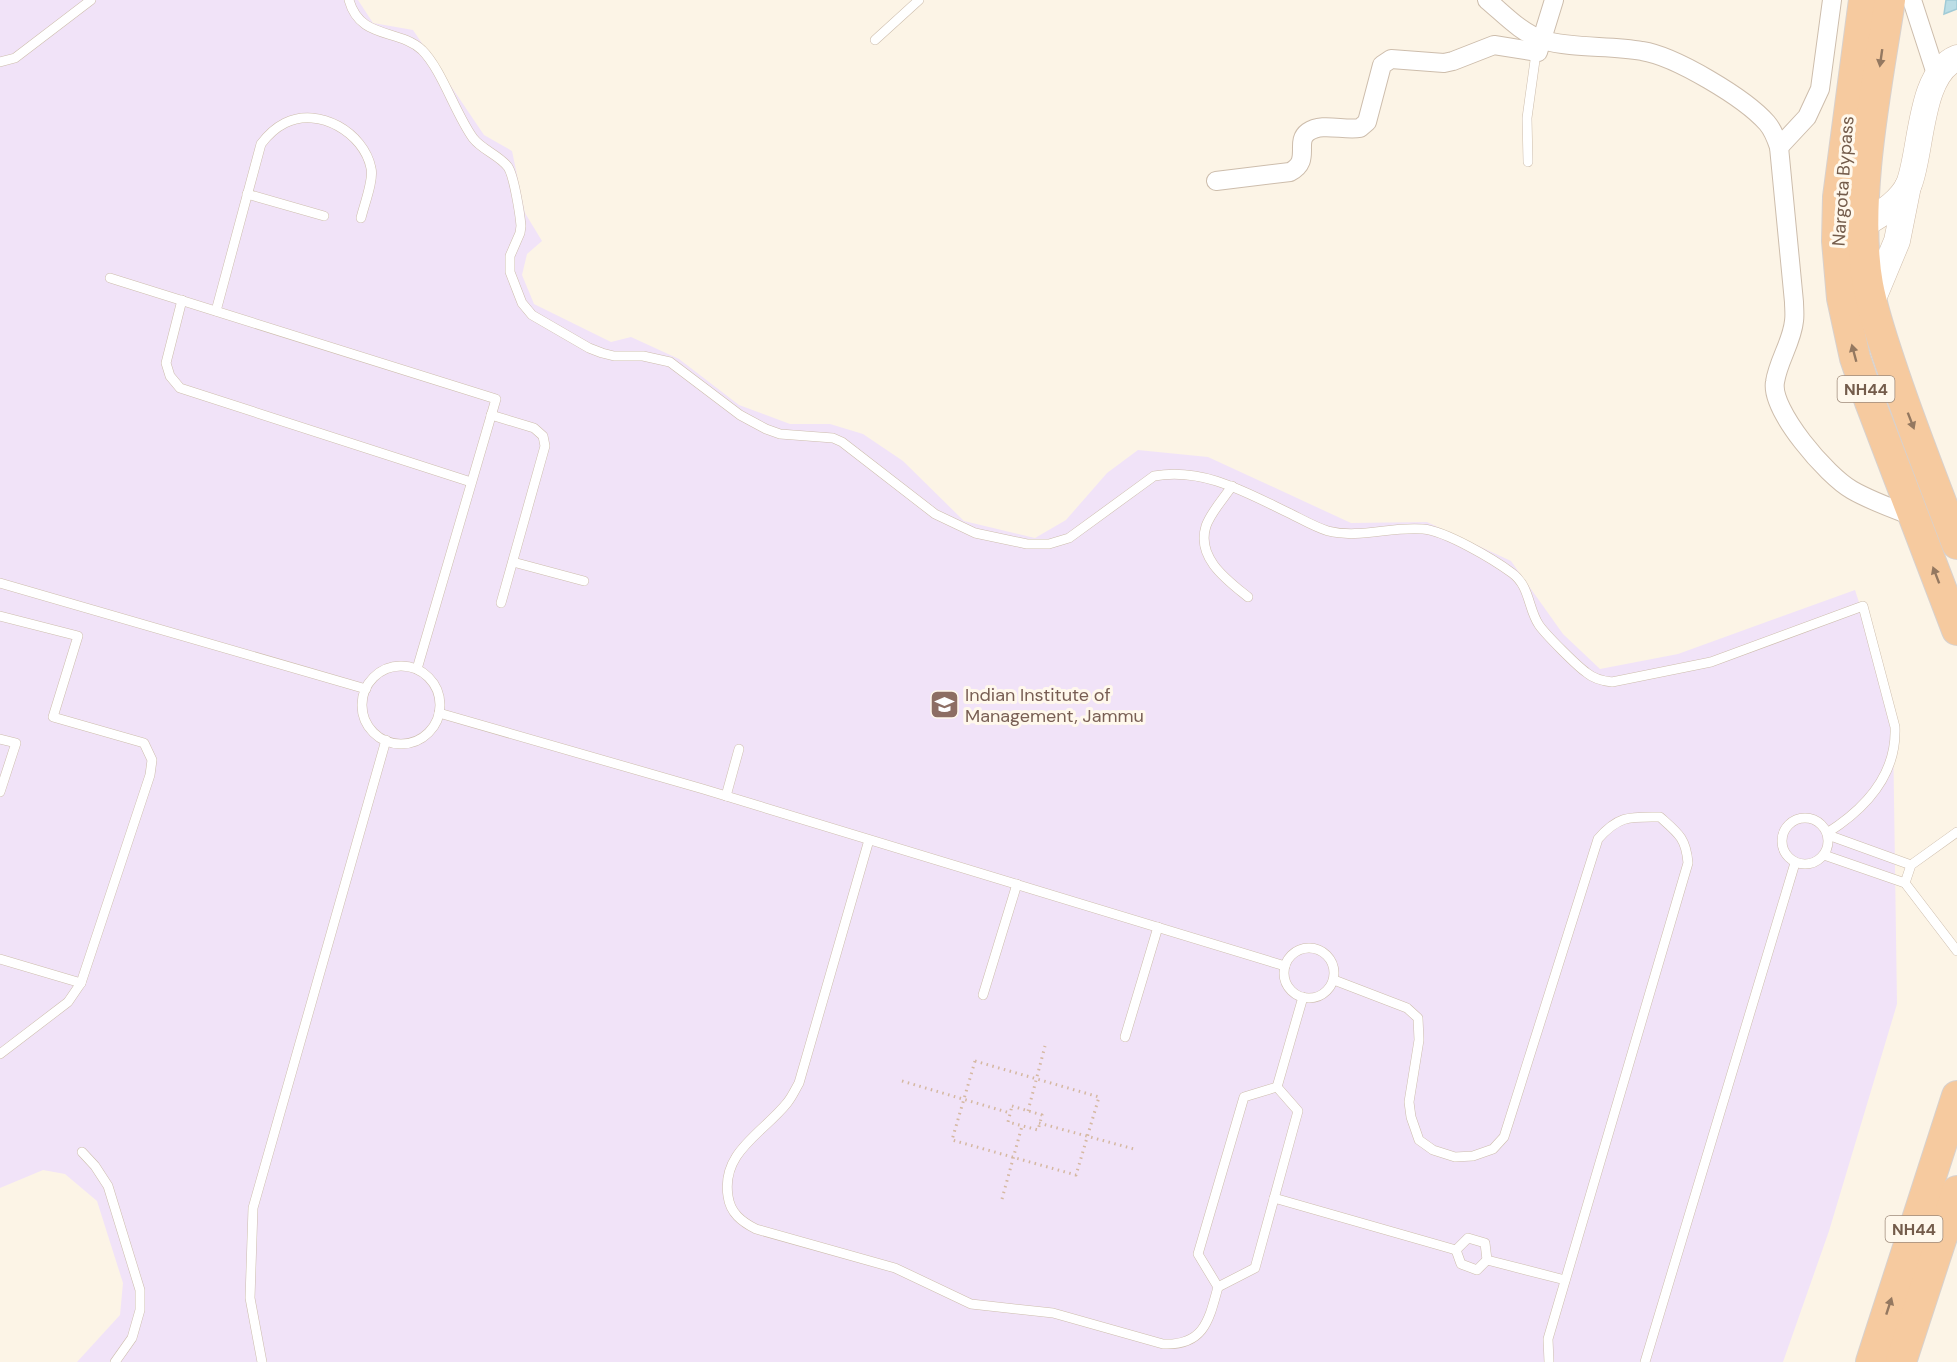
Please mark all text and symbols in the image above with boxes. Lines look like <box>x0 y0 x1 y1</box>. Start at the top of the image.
one-way arrow <box>1877 48 1886 67</box>
street label: Nargota Bypass <box>1826 115 1860 247</box>
one-way arrow <box>1849 344 1858 362</box>
road number: NH44 <box>1838 376 1894 402</box>
one-way arrow <box>1906 412 1916 430</box>
one-way arrow <box>1931 566 1941 584</box>
place label: Indian Institute of Management, Jammu <box>965 683 1144 728</box>
school or university icon: Indian Institute of Management, Jammu <box>928 689 960 721</box>
road number: NH44 <box>1886 1216 1942 1242</box>
one-way arrow <box>1884 1297 1894 1315</box>

